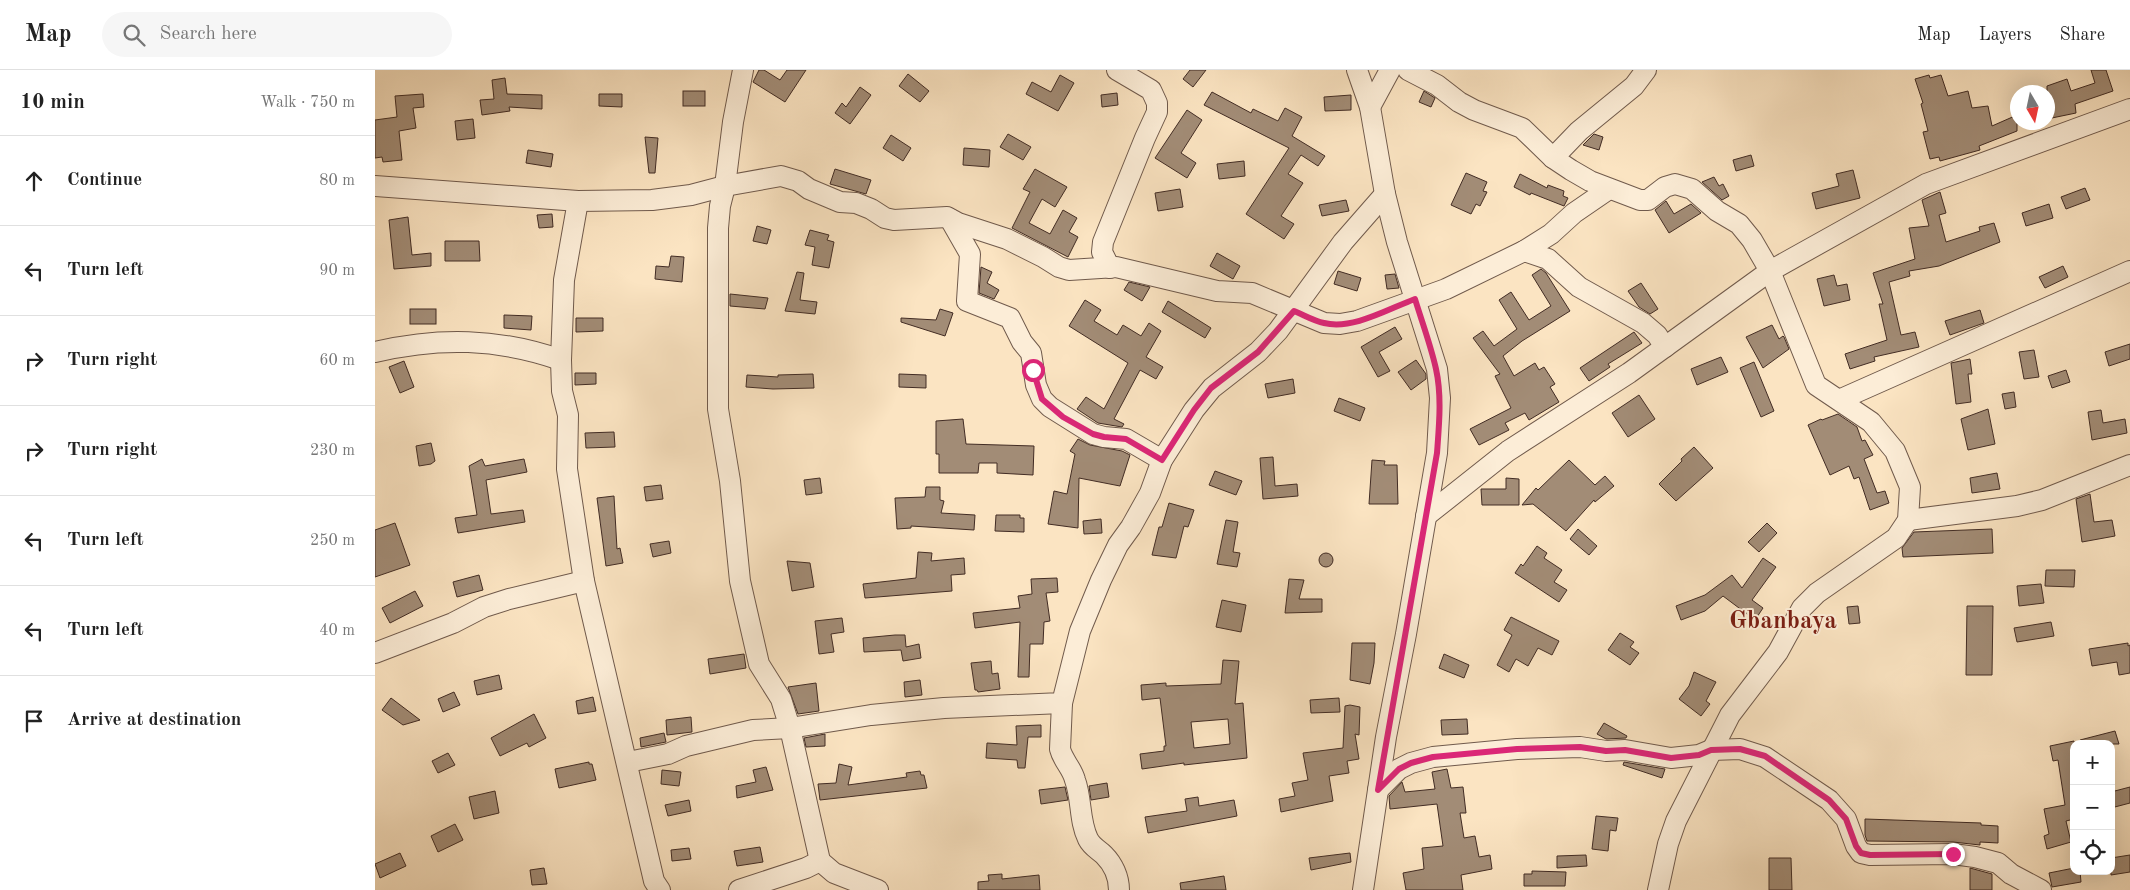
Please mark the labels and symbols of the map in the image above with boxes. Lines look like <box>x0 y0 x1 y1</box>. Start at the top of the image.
north arrow <box>2010 85 2055 130</box>
route start <box>1022 359 1045 382</box>
district label: Gbanbaya <box>1729 609 1837 634</box>
route end <box>1942 843 1965 866</box>

